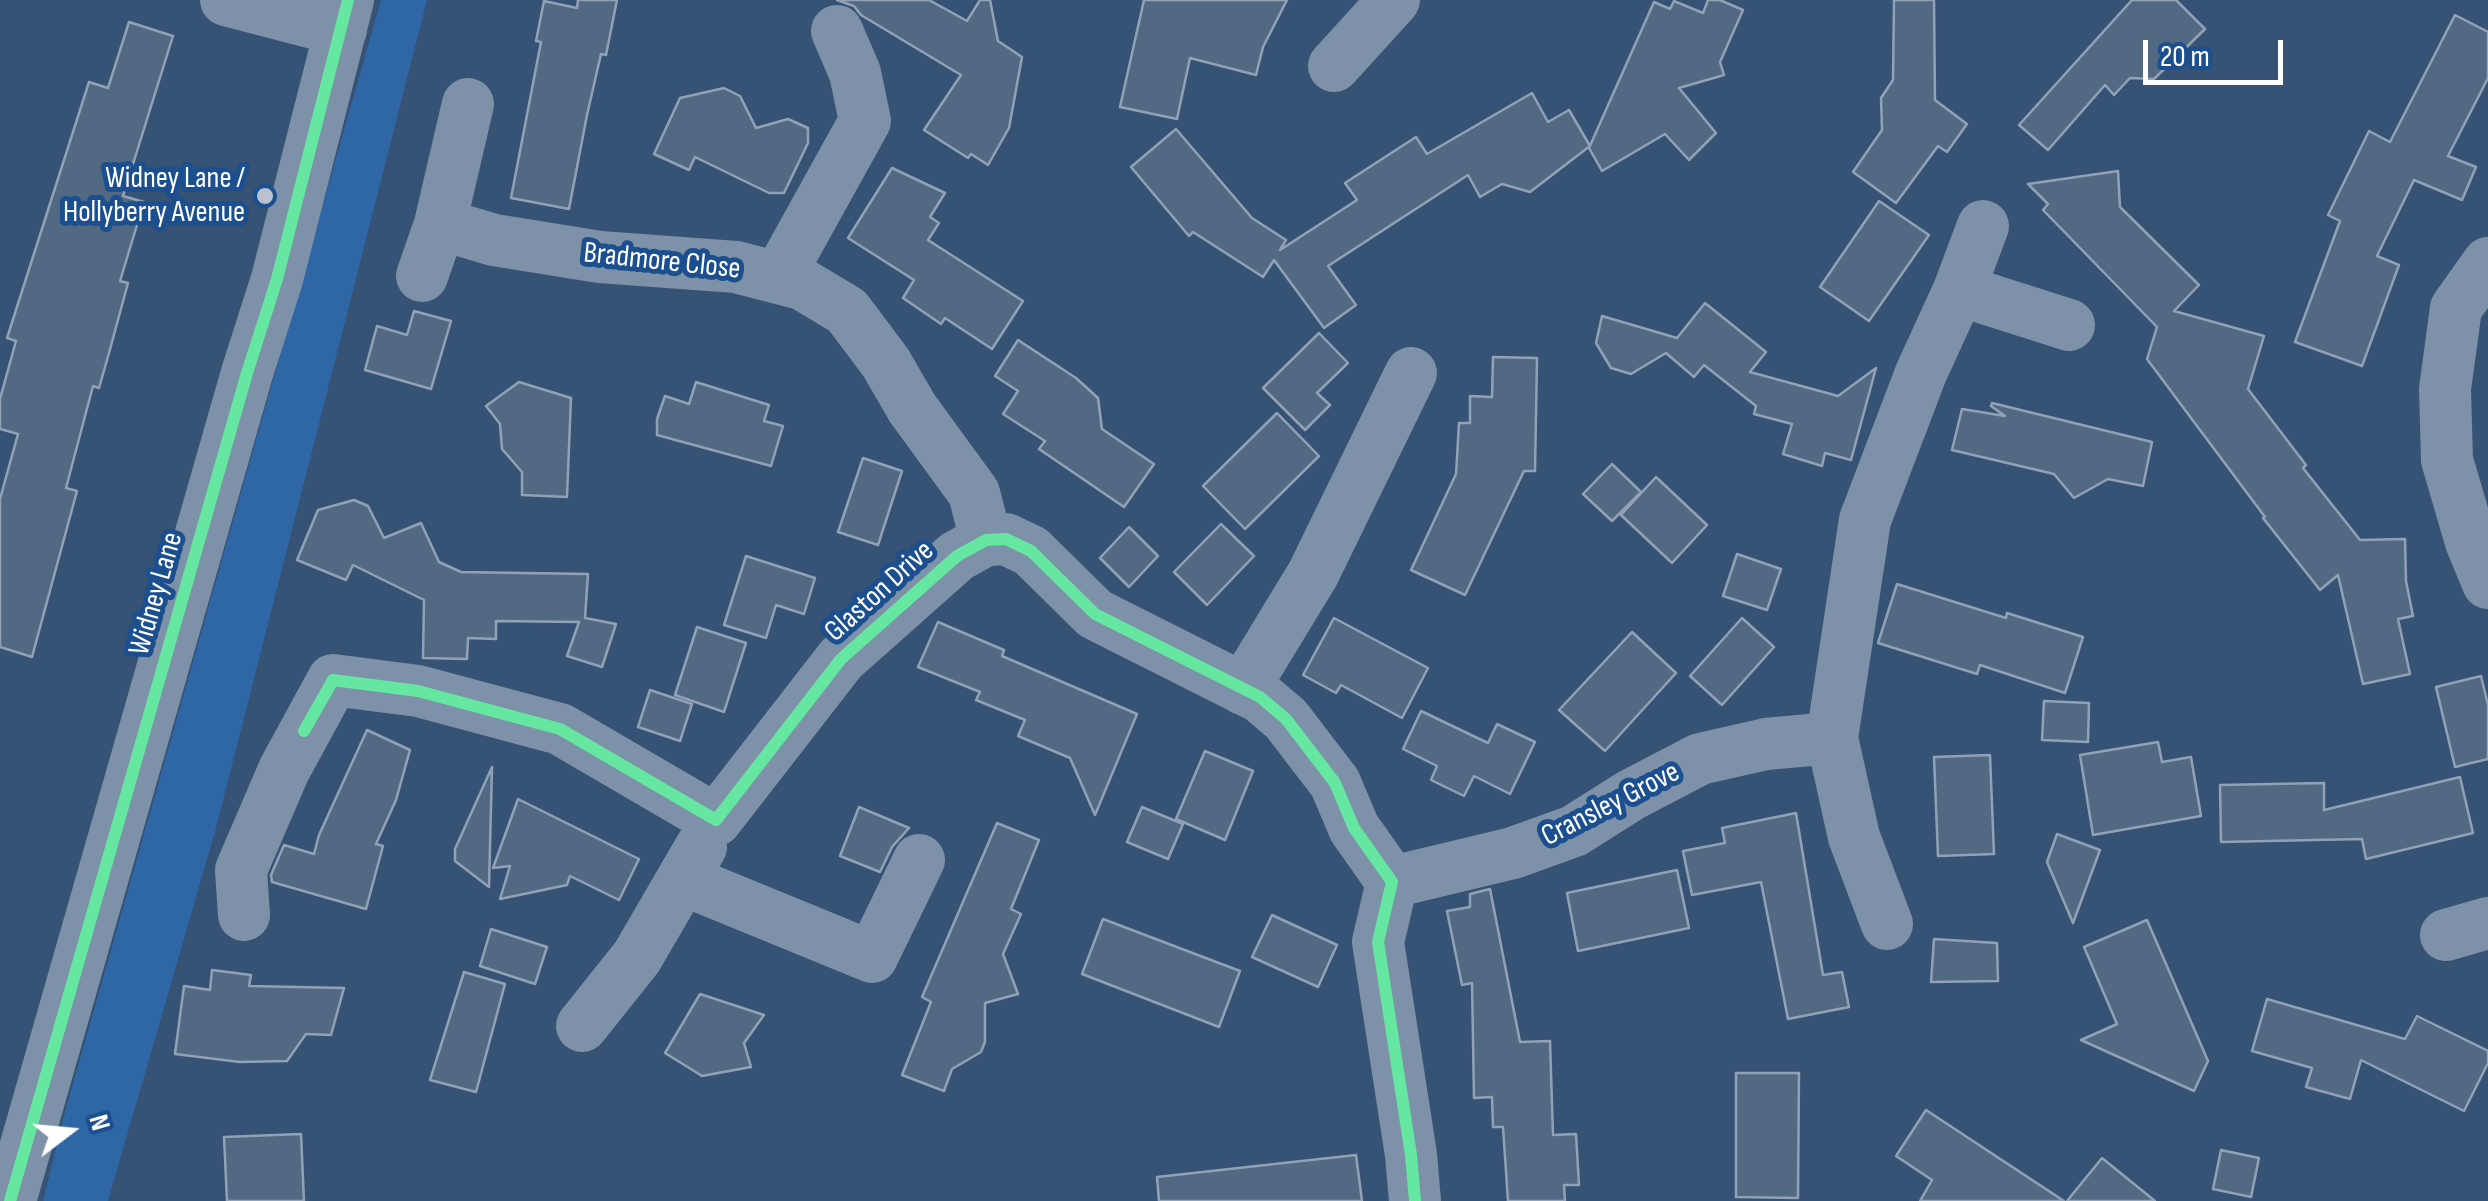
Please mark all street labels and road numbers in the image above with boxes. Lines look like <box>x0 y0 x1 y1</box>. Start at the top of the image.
street label: Bradmore Close <box>582 236 742 288</box>
street label: Widney Lane <box>122 528 192 660</box>
street label: Glaston Drive <box>818 534 942 650</box>
street label: Cransley Grove <box>1536 755 1686 855</box>

